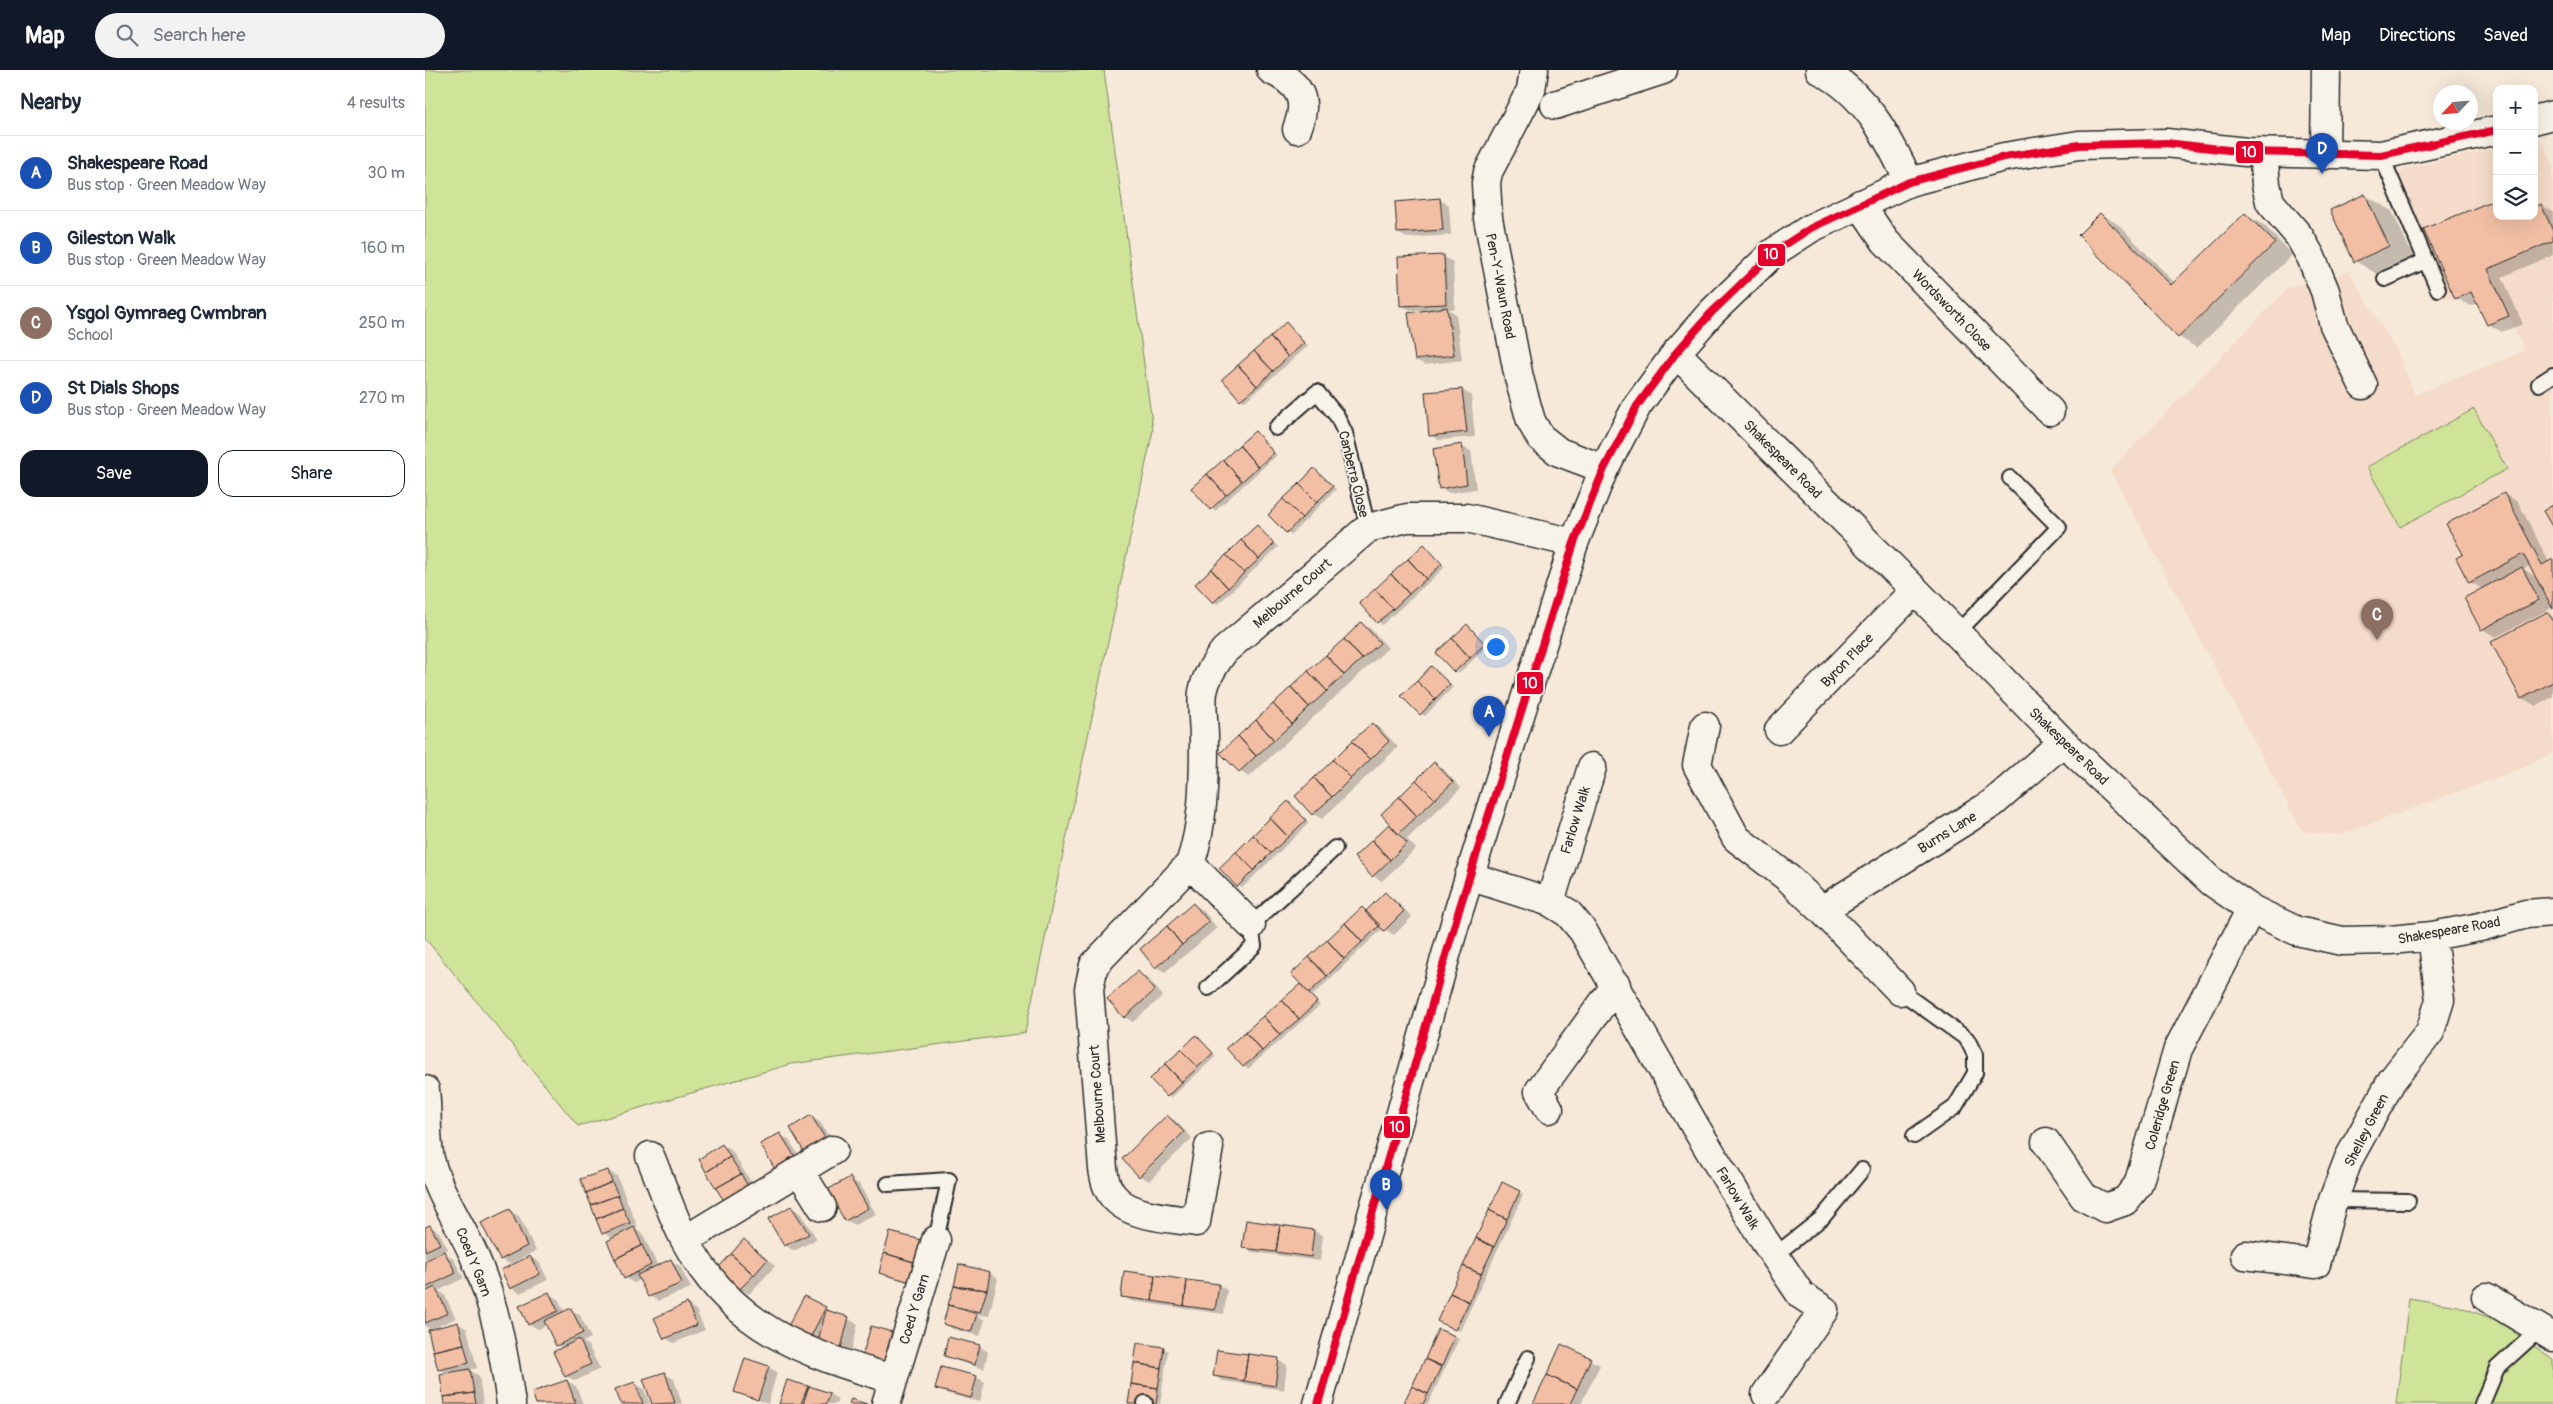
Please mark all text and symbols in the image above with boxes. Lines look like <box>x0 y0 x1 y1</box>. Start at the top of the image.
search box <box>95 13 445 58</box>
text: Map <box>25 21 65 50</box>
icon: search <box>113 21 141 49</box>
text: Search here <box>153 23 246 47</box>
text: Map <box>2321 24 2351 47</box>
text: Directions <box>2379 24 2455 47</box>
text: Saved <box>2483 24 2528 47</box>
north arrow <box>2433 85 2478 130</box>
map controls <box>2493 85 2538 220</box>
button: + <box>2493 85 2538 130</box>
text: Nearby <box>20 89 81 116</box>
text: 4 results <box>347 93 405 113</box>
button: − <box>2493 130 2538 175</box>
pin: D <box>2306 133 2338 174</box>
line badge: 10 <box>2235 140 2264 164</box>
text: 10 <box>2241 144 2257 161</box>
text: Shakespeare Road <box>67 151 208 175</box>
text: A <box>31 163 41 183</box>
text: 30 m <box>367 163 405 183</box>
text: Bus stop · Green Meadow Way <box>67 175 266 195</box>
button: layers <box>2493 175 2538 220</box>
text: Gileston Walk <box>67 226 175 250</box>
street label: Pen-Y-Waun Road <box>1482 232 1519 341</box>
text: B <box>31 238 41 258</box>
text: 160 m <box>361 238 405 258</box>
line badge: 10 <box>1757 243 1786 267</box>
text: 10 <box>1763 246 1779 263</box>
text: Bus stop · Green Meadow Way <box>67 250 266 270</box>
street label: Wordsworth Close <box>1908 266 1995 355</box>
text: Ysgol Gymraeg Cwmbran <box>67 301 267 325</box>
text: C <box>31 313 41 333</box>
text: 250 m <box>359 313 405 333</box>
text: School <box>67 325 113 345</box>
text: St Dials Shops <box>67 376 179 400</box>
text: D <box>31 388 41 408</box>
text: 270 m <box>359 388 405 408</box>
text: Bus stop · Green Meadow Way <box>67 400 266 420</box>
street label: Shakespeare Road <box>1740 417 1825 502</box>
street label: Canberra Close <box>1335 429 1373 519</box>
button: Save <box>20 450 208 497</box>
button: Share <box>218 450 405 497</box>
street label: Melbourne Court <box>1250 554 1335 632</box>
pin: C <box>2361 599 2393 640</box>
street label: Byron Place <box>1817 630 1877 691</box>
your location <box>1483 634 1509 660</box>
line badge: 10 <box>1516 671 1544 695</box>
text: 10 <box>1522 675 1538 692</box>
pin: A <box>1473 696 1505 737</box>
street label: Shakespeare Road <box>2025 704 2112 789</box>
street label: Farlow Walk <box>1557 784 1594 856</box>
street label: Burns Lane <box>1915 808 1980 857</box>
street label: Shakespeare Road <box>2396 913 2502 948</box>
street label: Melbourne Court <box>1086 1044 1109 1144</box>
street label: Coleridge Green <box>2141 1058 2183 1152</box>
street label: Shelley Green <box>2341 1091 2392 1170</box>
line badge: 10 <box>1383 1115 1411 1139</box>
text: 10 <box>1389 1119 1405 1136</box>
street label: Farlow Walk <box>1712 1164 1763 1233</box>
pin: B <box>1370 1169 1402 1210</box>
street label: Coed Y Garn <box>452 1225 495 1299</box>
street label: Coed Y Garn <box>896 1272 933 1346</box>

